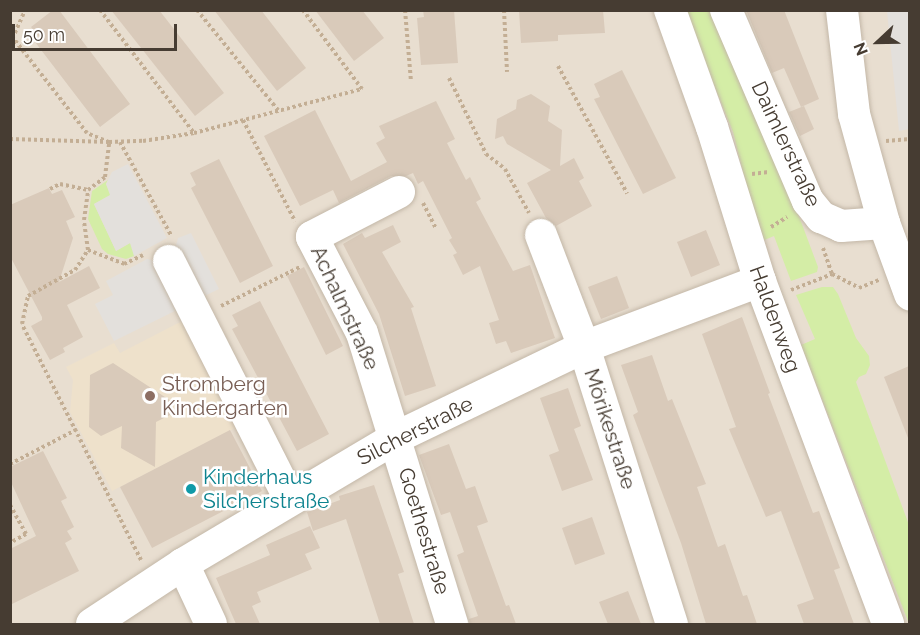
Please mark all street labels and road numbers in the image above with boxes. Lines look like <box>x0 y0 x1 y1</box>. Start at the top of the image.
street label: Daimlerstraße <box>746 77 826 211</box>
street label: Achalmstraße <box>305 242 385 374</box>
street label: Haldenweg <box>744 262 806 376</box>
street label: Mörikestraße <box>579 365 641 493</box>
street label: Silcherstraße <box>353 391 477 471</box>
street label: Goethestraße <box>393 465 455 597</box>

